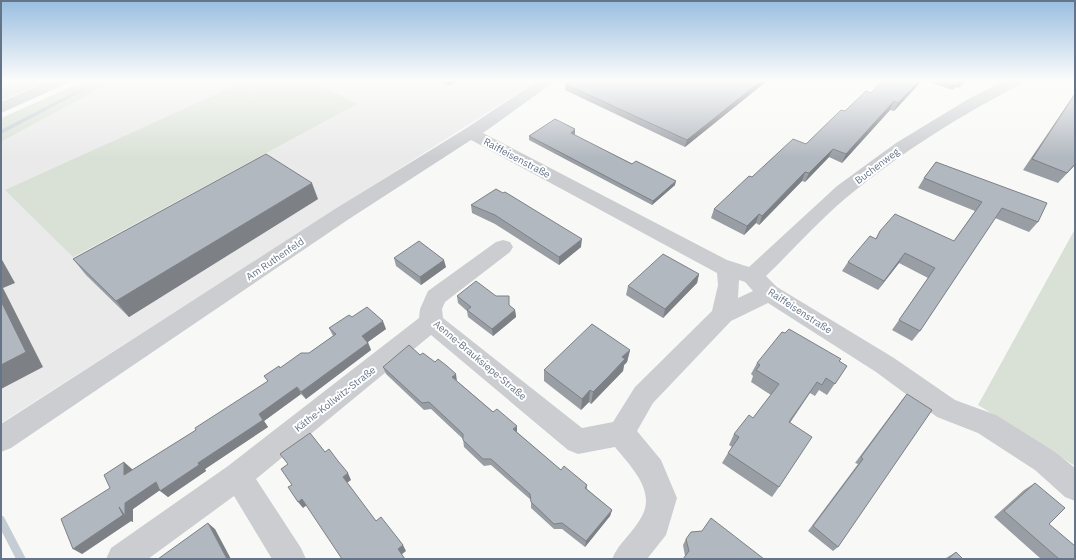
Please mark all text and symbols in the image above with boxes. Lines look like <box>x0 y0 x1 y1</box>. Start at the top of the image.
street label: Raiffeisenstraße <box>481 135 553 181</box>
street label: Buchenweg <box>852 145 902 187</box>
street label: Am Ruthenfeld <box>244 235 306 283</box>
street label: Raiffeisenstraße <box>766 285 835 337</box>
street label: Aenne-Brauksiepe-Straße <box>431 317 530 403</box>
street label: Käthe-Kollwitz-Straße <box>292 363 379 435</box>

